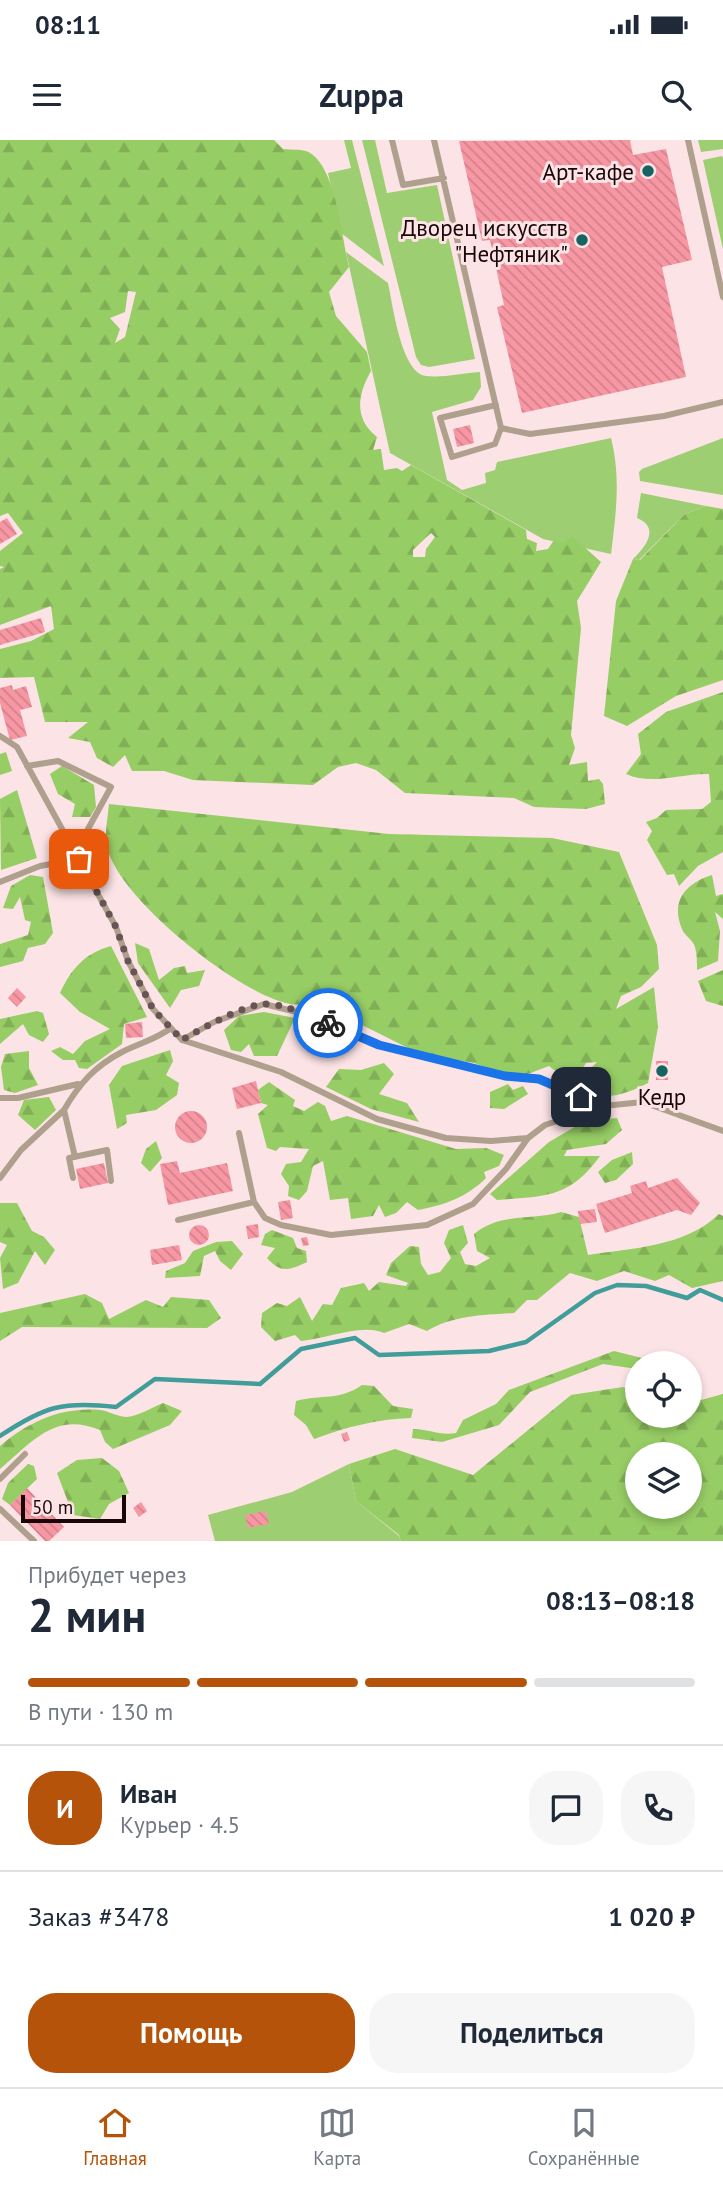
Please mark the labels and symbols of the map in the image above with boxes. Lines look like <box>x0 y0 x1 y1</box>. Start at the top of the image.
place label: Арт-кафе <box>543 157 634 186</box>
marker: Арт-кафе <box>640 163 656 179</box>
place label: Дворец искусств "Нефтяник" <box>401 213 568 268</box>
marker: Дворец искусств "Нефтяник" <box>574 232 590 248</box>
pin <box>49 829 109 889</box>
courier <box>293 988 363 1058</box>
marker: Кедр <box>654 1063 670 1079</box>
pin <box>551 1067 611 1127</box>
place label: Кедр <box>638 1082 686 1111</box>
scale bar <box>21 1492 126 1524</box>

